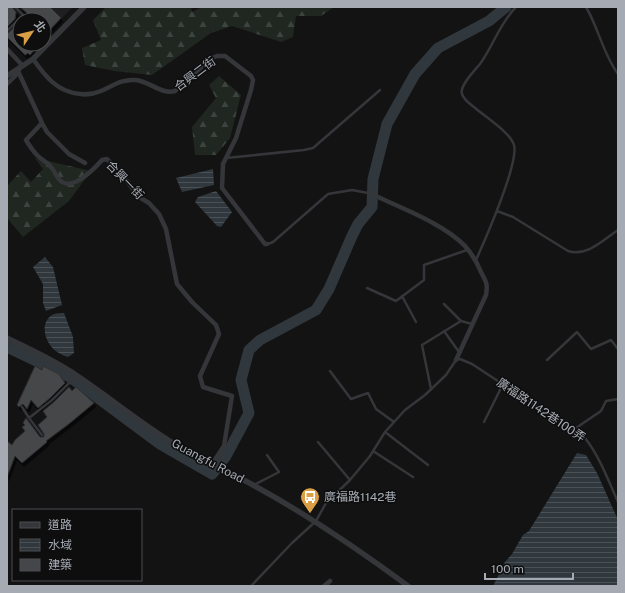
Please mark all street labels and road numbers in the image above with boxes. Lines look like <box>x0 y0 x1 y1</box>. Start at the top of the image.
street label: 合興二街 <box>172 54 218 94</box>
street label: 合興一街 <box>103 158 147 202</box>
street label: 廣福路1142巷100弄 <box>494 375 588 445</box>
street label: Guangfu Road <box>169 436 247 486</box>

